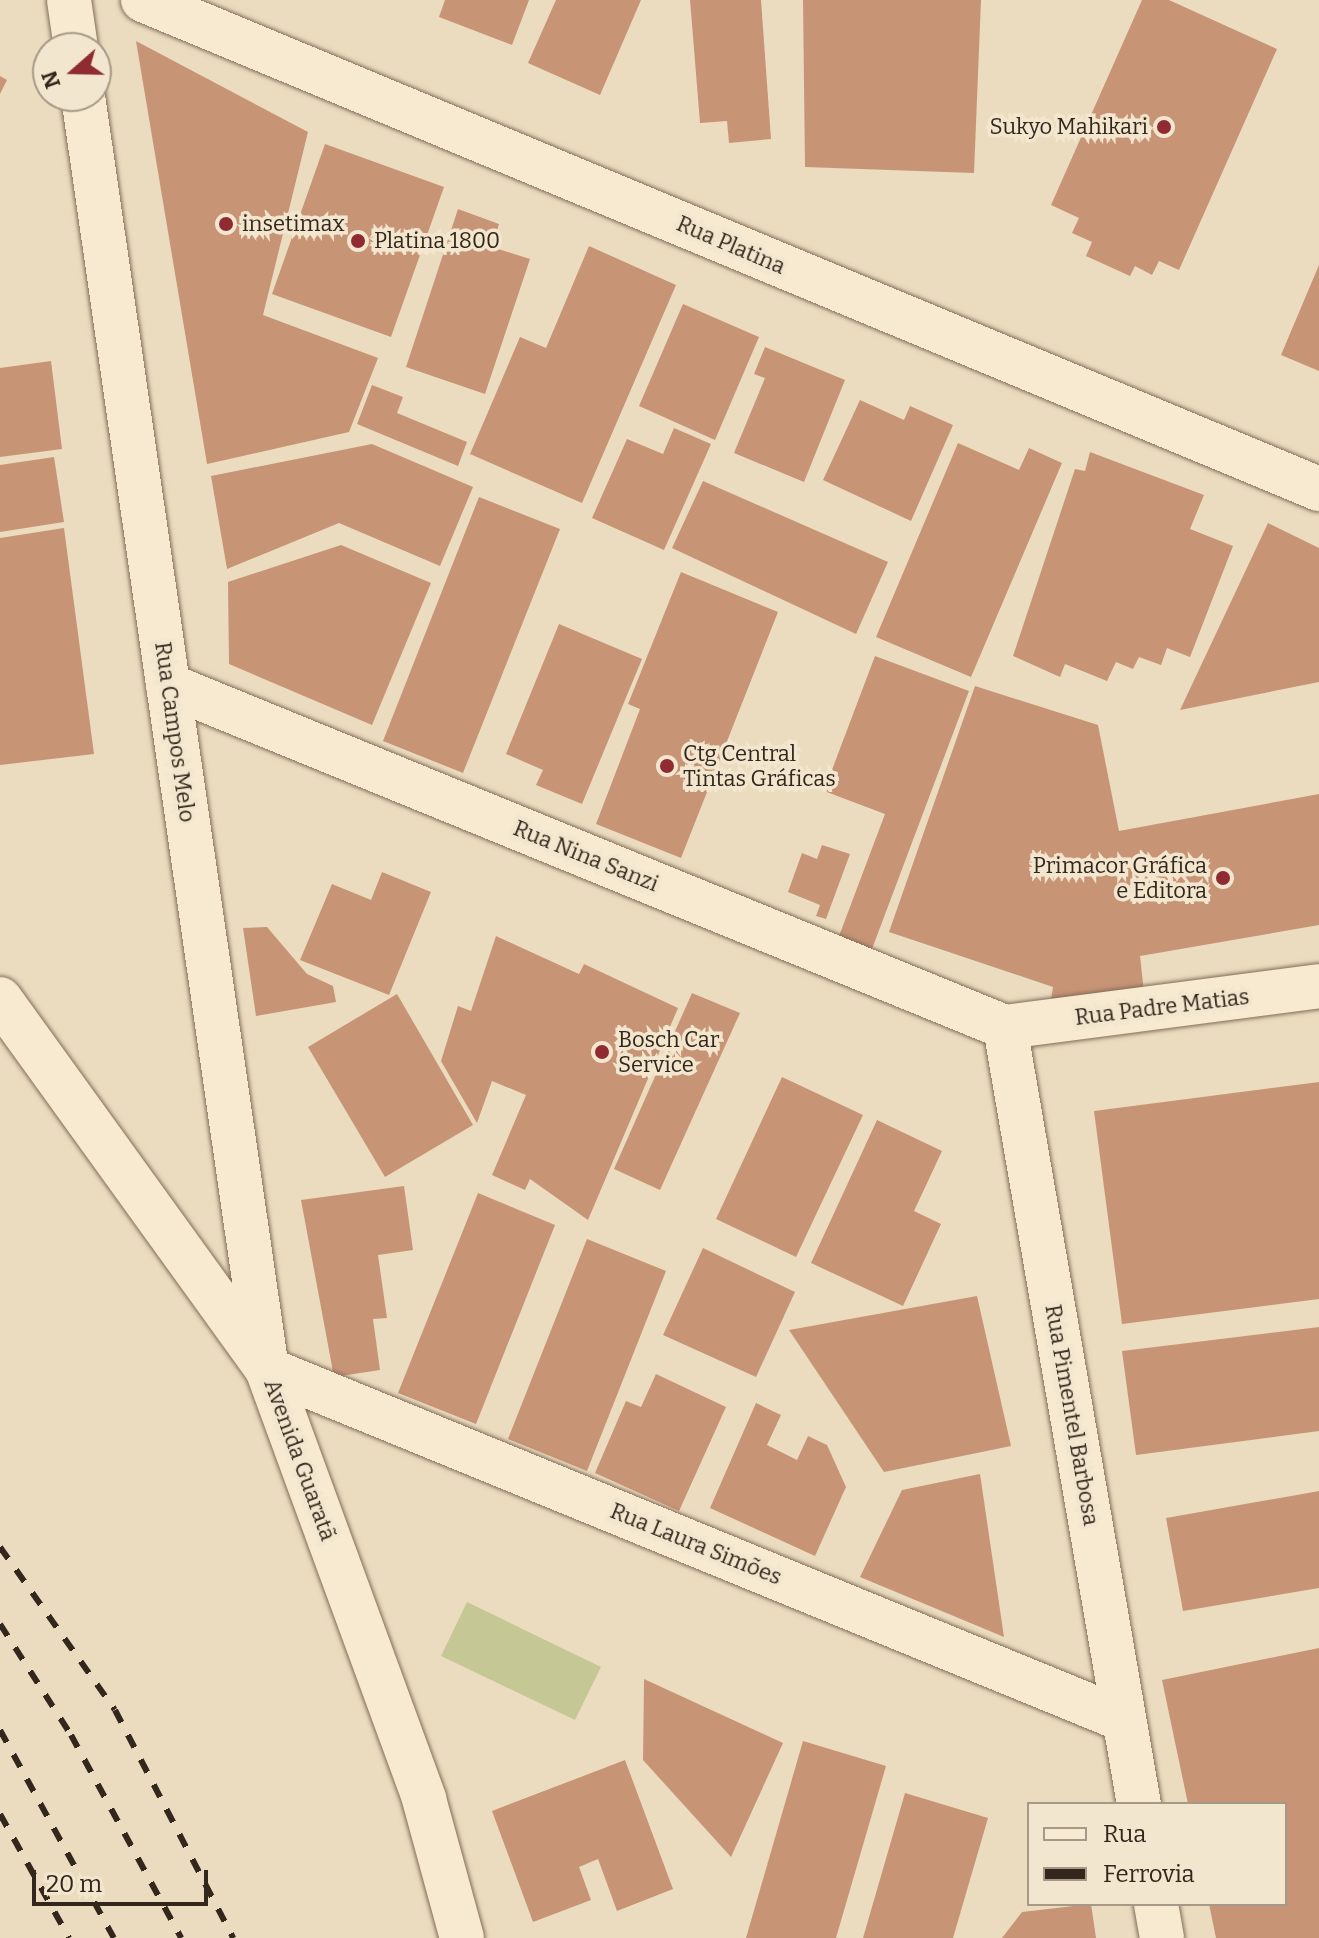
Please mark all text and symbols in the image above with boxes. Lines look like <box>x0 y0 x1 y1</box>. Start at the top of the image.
north arrow <box>32 32 112 112</box>
text: N <box>35 67 66 92</box>
place label: Sukyo Mahikari <box>990 114 1148 140</box>
marker: Sukyo Mahikari <box>1155 118 1173 136</box>
street label: Rua Platina <box>673 210 789 280</box>
place label: insetimax <box>242 211 345 237</box>
marker: insetimax <box>217 215 235 233</box>
place label: Platina 1800 <box>374 228 500 254</box>
marker: Platina 1800 <box>349 232 367 250</box>
street label: Rua Campos Melo <box>149 640 201 824</box>
place label: Ctg Central Tintas Gráficas <box>683 740 836 792</box>
marker: Ctg Central Tintas Gráficas <box>658 757 676 775</box>
street label: Rua Nina Sanzi <box>510 815 662 897</box>
place label: Primacor Gráfica e Editora <box>1033 852 1207 904</box>
marker: Primacor Gráfica e Editora <box>1214 869 1232 887</box>
street label: Rua Padre Matias <box>1073 983 1251 1031</box>
place label: Bosch Car Service <box>618 1026 720 1078</box>
marker: Bosch Car Service <box>593 1043 611 1061</box>
street label: Rua Pimentel Barbosa <box>1040 1302 1104 1528</box>
street label: Avenida Guaratã <box>259 1376 341 1544</box>
street label: Rua Laura Simões <box>606 1498 786 1590</box>
legend <box>1027 1802 1287 1906</box>
text: Rua <box>1103 1820 1146 1848</box>
scale bar <box>36 1854 212 1904</box>
text: Ferrovia <box>1103 1860 1195 1888</box>
text: 20 m <box>46 1870 102 1898</box>

